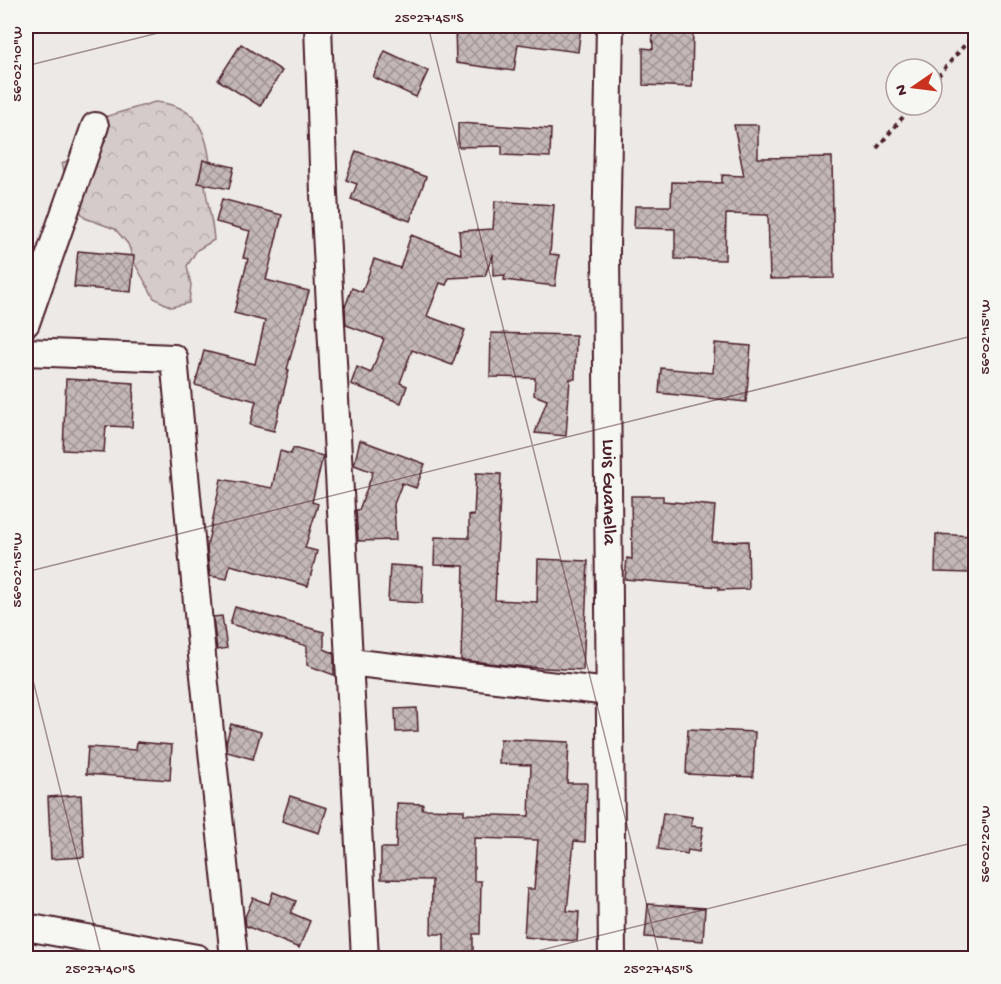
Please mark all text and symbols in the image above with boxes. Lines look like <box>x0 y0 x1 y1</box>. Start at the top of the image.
text: 25°27'45"S <box>394 10 464 28</box>
text: 56°02'10"W <box>9 26 27 102</box>
north arrow <box>884 57 944 117</box>
text: N <box>892 82 913 97</box>
text: 56°02'15"W <box>977 299 995 374</box>
street label: Luis Guanella <box>596 439 620 546</box>
text: 56°02'15"W <box>9 532 27 607</box>
text: 56°02'20"W <box>977 805 995 882</box>
text: 25°27'40"S <box>65 961 135 979</box>
text: 25°27'45"S <box>623 961 693 979</box>

